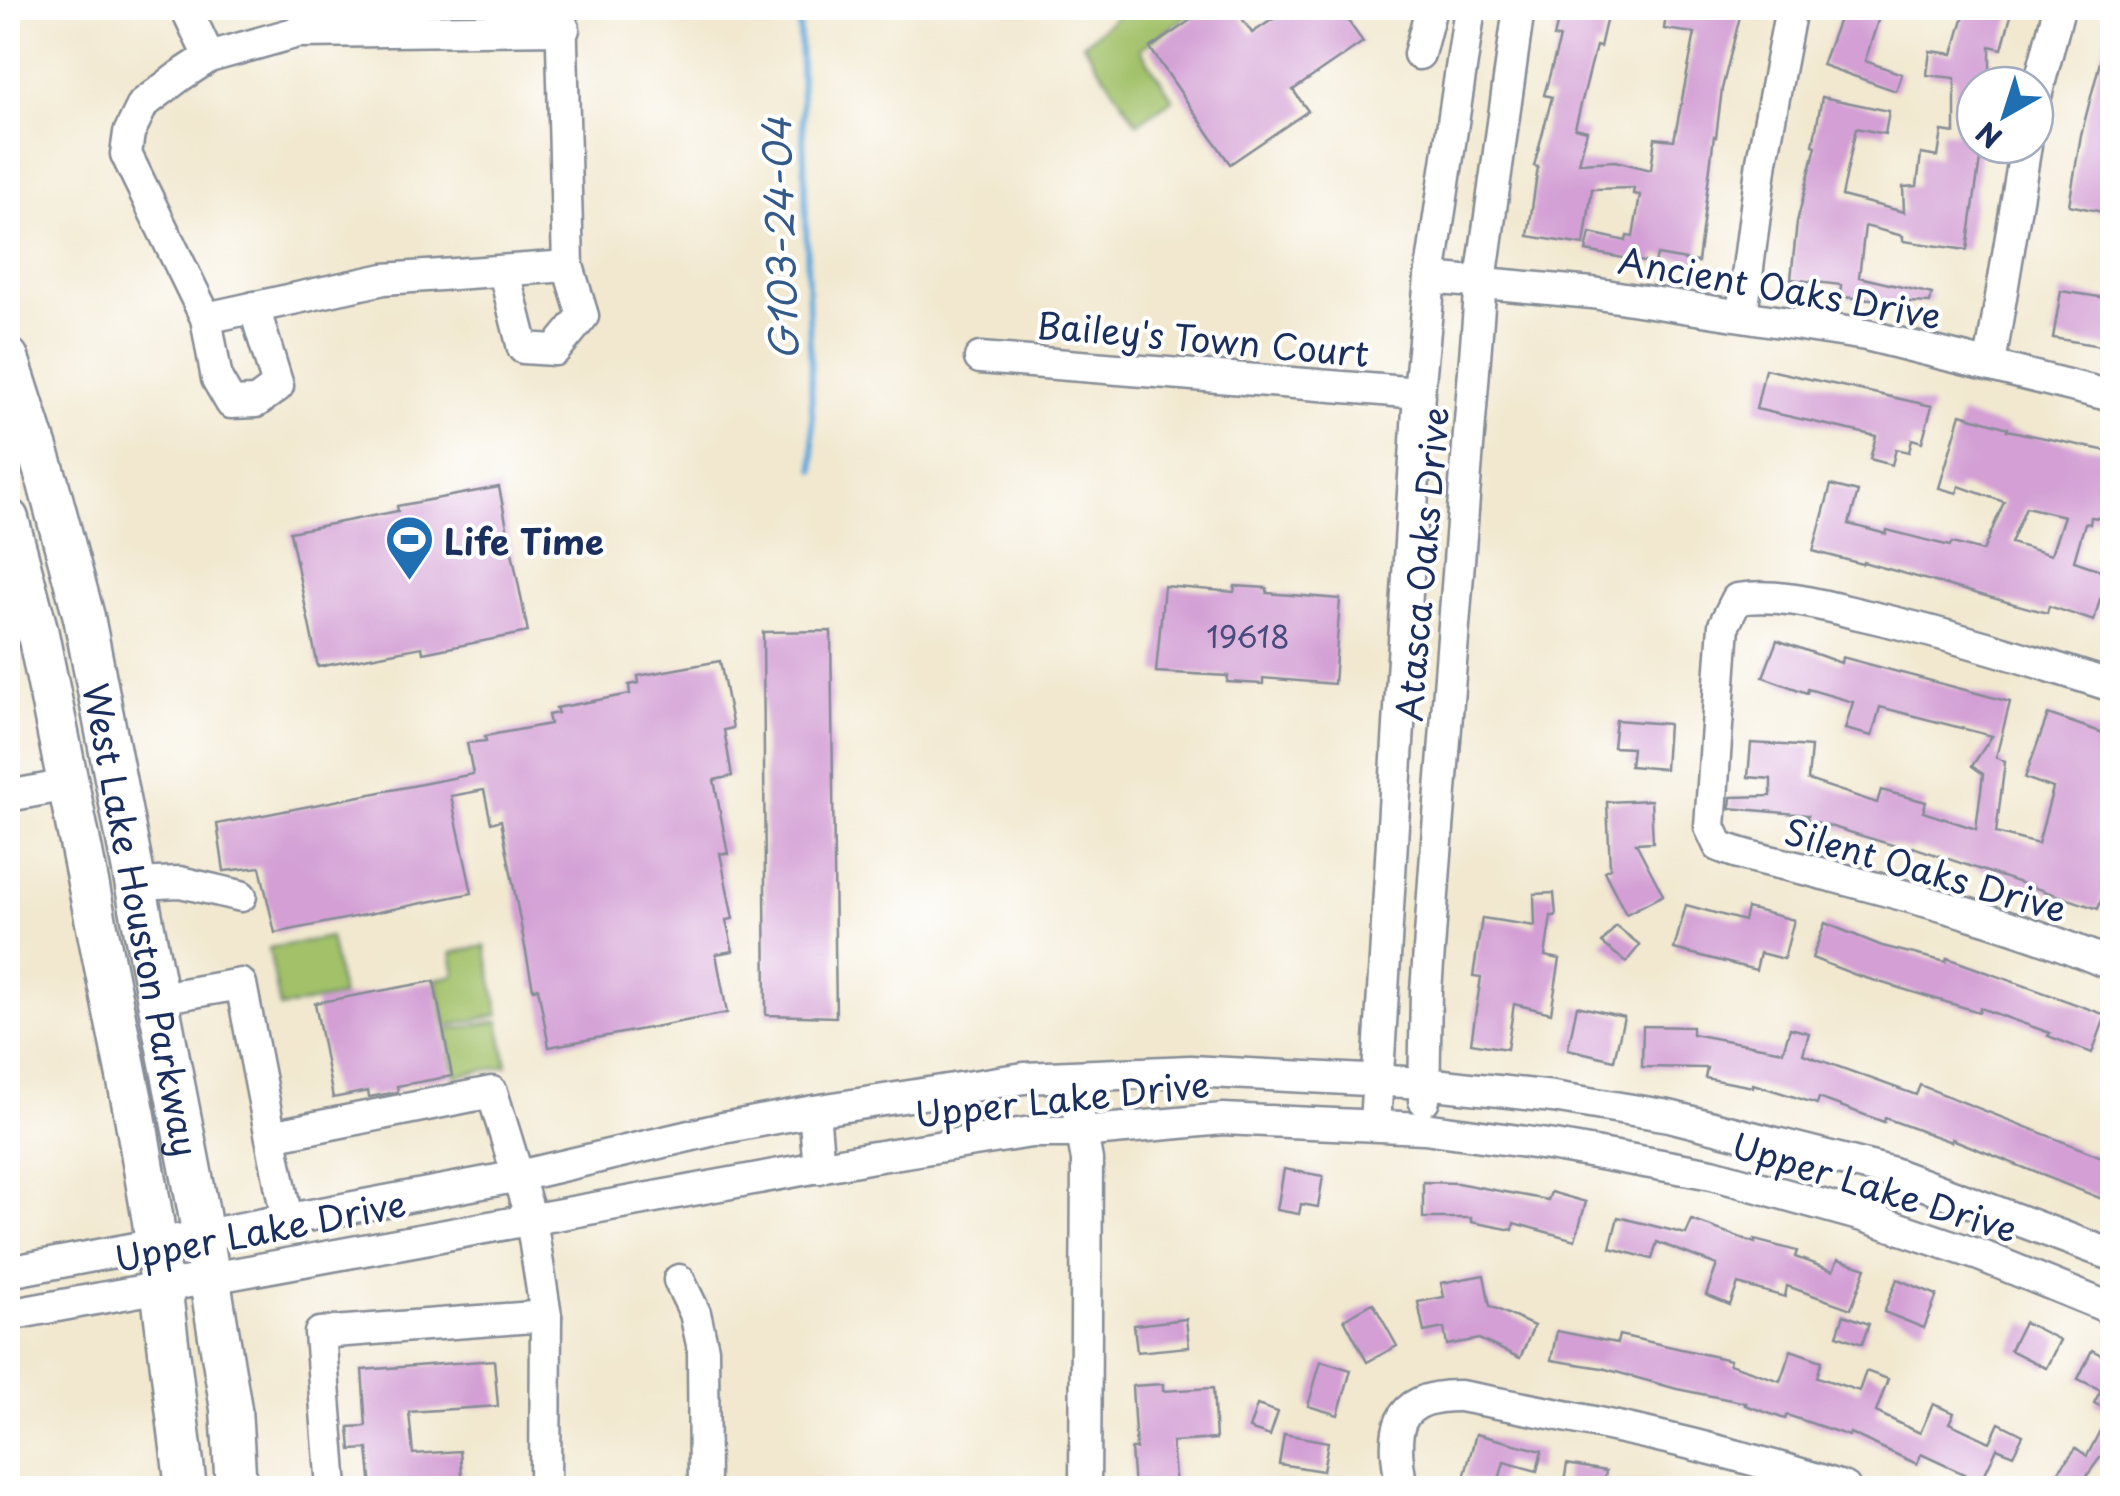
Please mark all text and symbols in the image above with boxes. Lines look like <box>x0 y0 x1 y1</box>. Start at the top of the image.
north arrow <box>1955 65 2055 165</box>
text: N <box>1966 112 2010 159</box>
water label: G103-24-04 <box>746 116 812 361</box>
street label: Ancient Oaks Drive <box>1614 233 1946 341</box>
street label: Bailey's Town Court <box>1035 297 1371 379</box>
street label: Atasca Oaks Drive <box>1381 405 1461 723</box>
sports icon: Life Time <box>383 514 435 582</box>
place label: Life Time <box>444 514 604 567</box>
house number: 19618 <box>1206 613 1290 658</box>
street label: West Lake Houston Parkway <box>71 678 214 1160</box>
street label: Silent Oaks Drive <box>1779 803 2073 935</box>
street label: Upper Lake Drive <box>912 1056 1212 1140</box>
street label: Upper Lake Drive <box>1726 1117 2024 1255</box>
street label: Upper Lake Drive <box>110 1176 410 1284</box>

